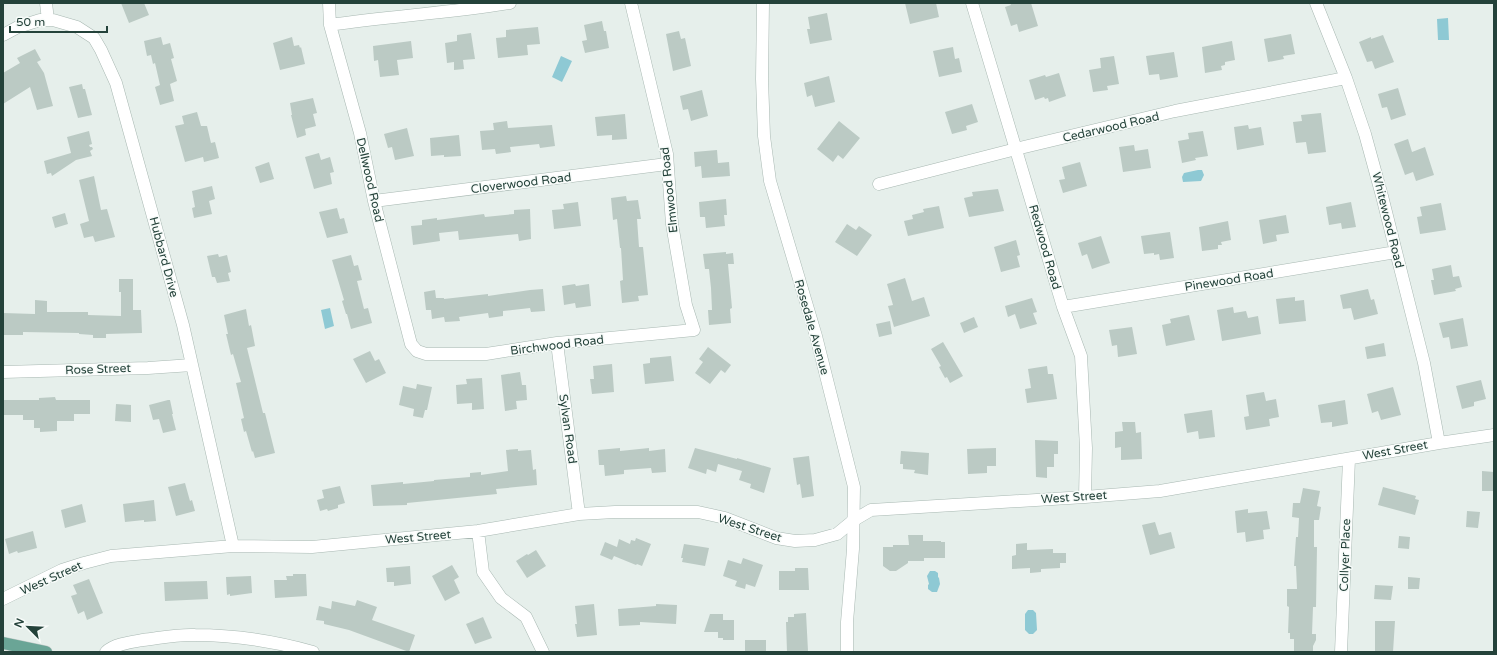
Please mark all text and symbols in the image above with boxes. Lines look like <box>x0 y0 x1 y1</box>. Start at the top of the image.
scale bar <box>10 8 107 34</box>
text: 50 m <box>16 15 45 29</box>
street label: Cedarwood Road <box>1061 109 1161 145</box>
street label: Dellwood Road <box>353 136 387 224</box>
street label: Elmwood Road <box>658 146 680 234</box>
street label: Cloverwood Road <box>470 170 572 196</box>
street label: Whitewood Road <box>1369 171 1407 269</box>
street label: Redwood Road <box>1026 203 1064 291</box>
street label: Hubbard Drive <box>147 215 182 299</box>
street label: Pinewood Road <box>1184 266 1274 294</box>
street label: Rosedale Avenue <box>792 278 832 376</box>
street label: Birchwood Road <box>509 332 605 358</box>
street label: Rose Street <box>65 361 132 377</box>
street label: Sylvan Road <box>556 393 580 465</box>
street label: West Street <box>1361 437 1429 463</box>
street label: West Street <box>1041 488 1108 506</box>
street label: West Street <box>716 511 784 545</box>
street label: Collyer Place <box>1337 518 1353 592</box>
street label: West Street <box>384 527 452 547</box>
street label: West Street <box>18 558 84 598</box>
north arrow <box>8 607 48 647</box>
text: N <box>12 616 27 630</box>

